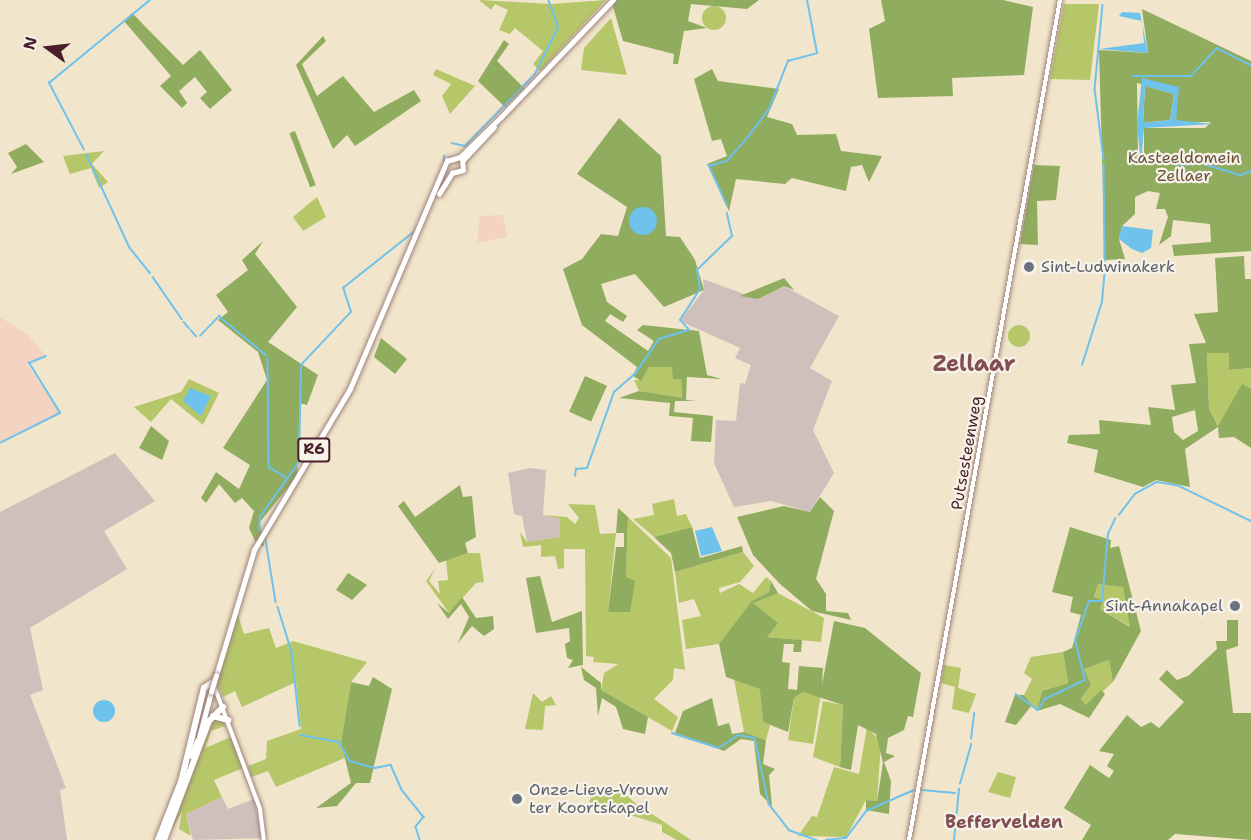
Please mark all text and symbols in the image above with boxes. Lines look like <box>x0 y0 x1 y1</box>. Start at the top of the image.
north arrow <box>18 18 78 78</box>
text: N <box>18 34 42 52</box>
park label: Kasteeldomein Zellaer <box>1128 148 1240 186</box>
place label: Sint-Ludwinakerk <box>1041 257 1175 277</box>
marker: Sint-Ludwinakerk <box>1022 260 1036 274</box>
district label: Zellaar <box>932 351 1016 377</box>
street label: Putsesteenweg <box>948 394 986 512</box>
road number: R6 <box>296 438 332 462</box>
place label: Sint-Annakapel <box>1105 596 1223 616</box>
marker: Sint-Annakapel <box>1228 599 1242 613</box>
place label: Onze-Lieve-Vrouw ter Koortskapel <box>529 780 668 818</box>
marker: Onze-Lieve-Vrouw ter Koortskapel <box>510 792 524 806</box>
district label: Beffervelden <box>945 811 1063 833</box>

